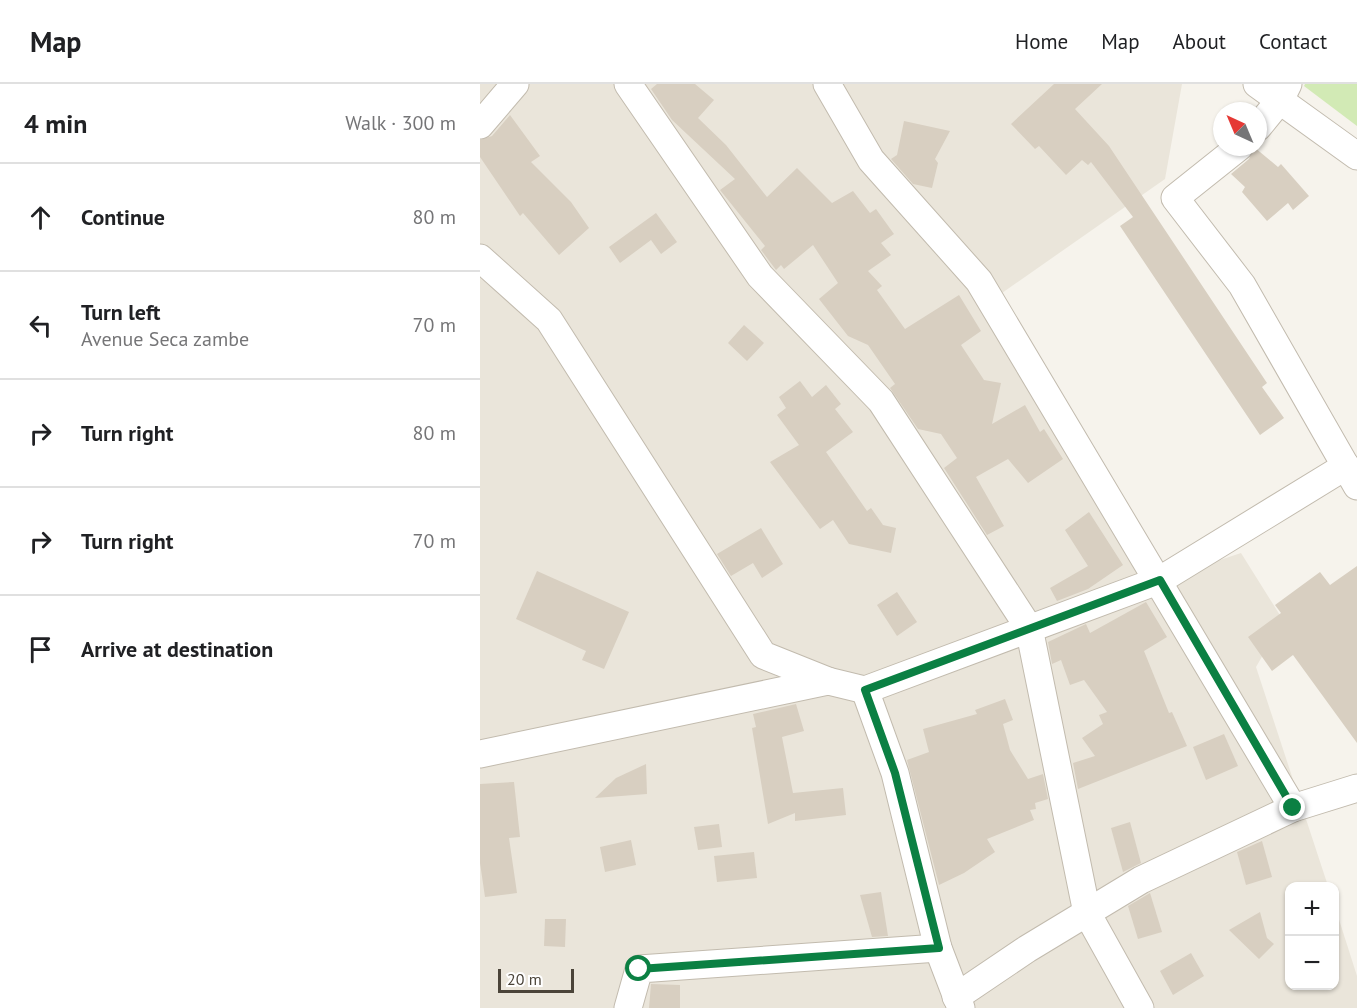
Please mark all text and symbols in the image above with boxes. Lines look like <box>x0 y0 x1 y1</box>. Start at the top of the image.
text: Map <box>30 23 81 60</box>
text: Home <box>1015 28 1068 55</box>
text: Map <box>1101 28 1140 55</box>
text: About <box>1173 28 1226 55</box>
text: Contact <box>1259 28 1327 55</box>
north arrow <box>1213 102 1267 156</box>
text: 4 min <box>24 107 87 140</box>
text: Walk · 300 m <box>345 110 456 136</box>
icon: ahead <box>24 201 57 234</box>
text: Continue <box>81 203 165 231</box>
text: 80 m <box>413 204 456 230</box>
text: Turn left <box>81 298 161 326</box>
icon: left <box>24 309 57 342</box>
text: 70 m <box>413 312 456 338</box>
text: Avenue Seca zambe <box>81 326 249 352</box>
icon: right <box>24 417 57 450</box>
text: Turn right <box>81 419 173 447</box>
text: 80 m <box>413 420 456 446</box>
icon: right <box>24 525 57 558</box>
text: Turn right <box>81 527 173 555</box>
text: 70 m <box>413 528 456 554</box>
icon: arrive <box>24 633 57 666</box>
text: Arrive at destination <box>81 635 273 663</box>
route end <box>1279 794 1305 820</box>
map controls <box>1285 882 1339 990</box>
button: + <box>1285 882 1339 936</box>
button: − <box>1285 936 1339 990</box>
route start <box>625 955 651 981</box>
scale bar <box>498 966 574 994</box>
text: 20 m <box>507 969 542 989</box>

